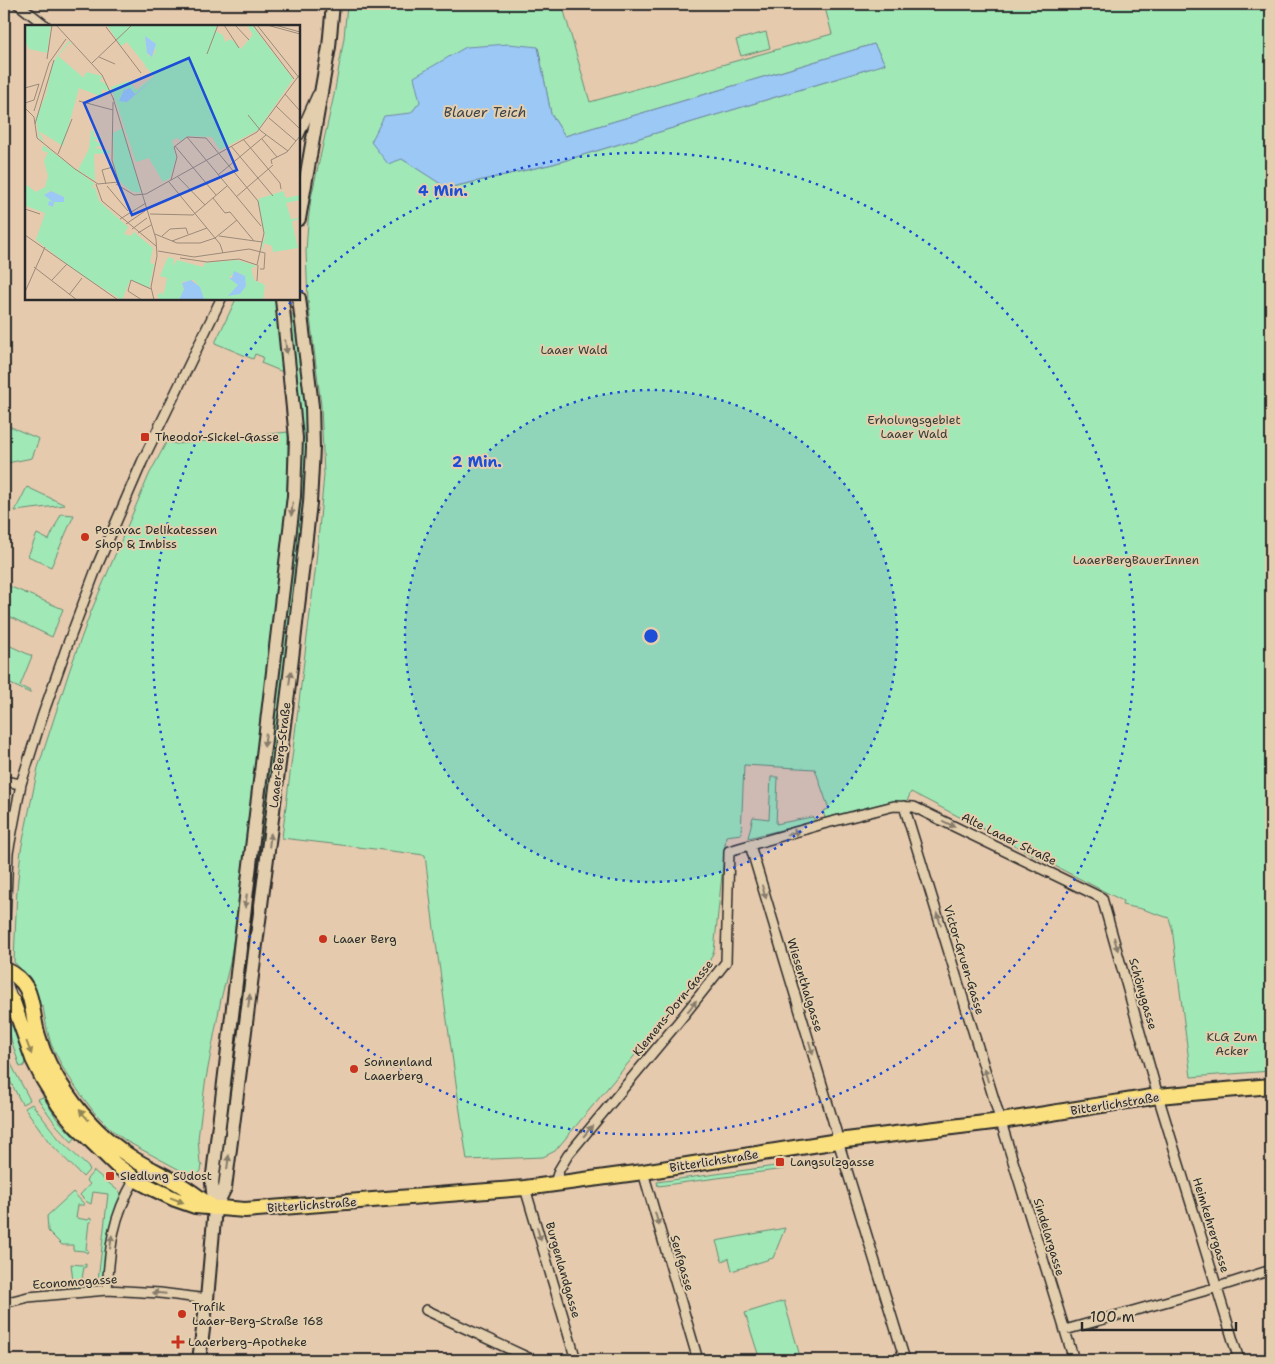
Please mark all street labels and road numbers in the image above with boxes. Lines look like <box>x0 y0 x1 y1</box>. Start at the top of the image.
street label: Laaer-Berg-Straße <box>266 701 294 809</box>
street label: Alte Laaer Straße <box>959 809 1060 869</box>
street label: Victor-Gruen-Gasse <box>940 903 988 1017</box>
street label: Wiesenthalgasse <box>783 936 827 1034</box>
street label: Klemens-Dorn-Gasse <box>629 956 717 1059</box>
street label: Schönygasse <box>1125 956 1161 1032</box>
street label: Bitterlichstraße <box>1069 1089 1161 1119</box>
street label: Bitterlichstraße <box>668 1146 760 1176</box>
street label: Heimkehrergasse <box>1189 1175 1233 1275</box>
street label: Bitterlichstraße <box>267 1194 358 1216</box>
street label: Sindelargasse <box>1030 1196 1068 1278</box>
street label: Burgenlandgasse <box>542 1220 584 1320</box>
street label: Senfgasse <box>666 1233 698 1293</box>
street label: Economogasse <box>32 1271 118 1293</box>

